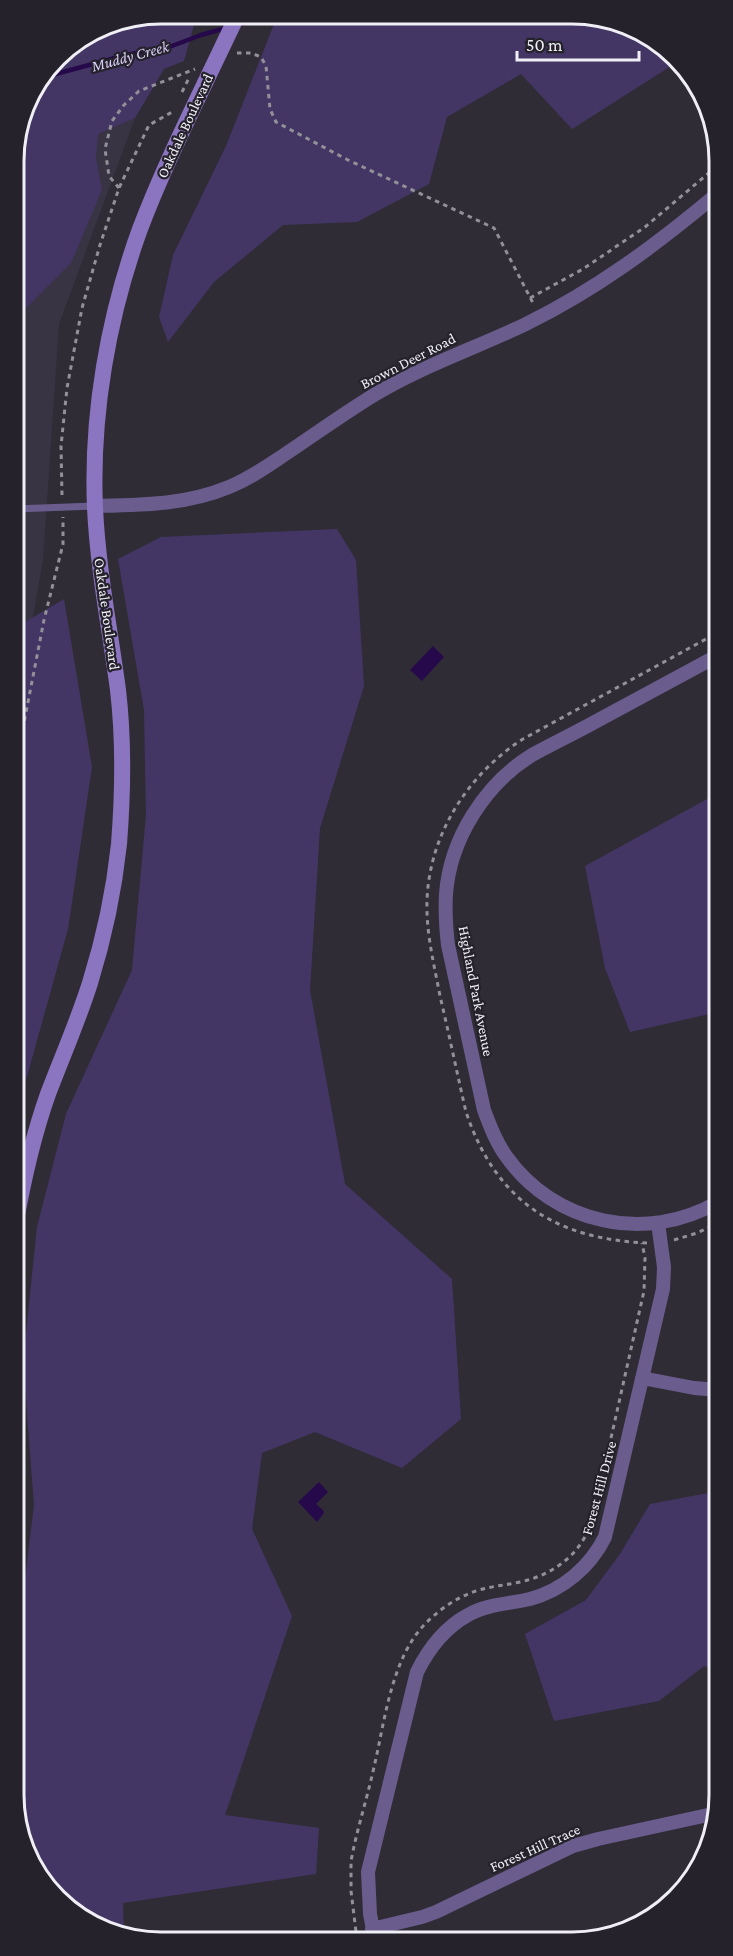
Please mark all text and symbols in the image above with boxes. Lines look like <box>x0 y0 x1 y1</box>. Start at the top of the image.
scale bar <box>517 24 638 62</box>
text: 50 m <box>526 35 563 55</box>
water label: Muddy Creek <box>88 37 172 76</box>
street label: Oakdale Boulevard <box>154 71 216 181</box>
street label: Brown Deer Road <box>358 330 458 392</box>
street label: Oakdale Boulevard <box>91 557 123 671</box>
street label: Highland Park Avenue <box>455 925 497 1058</box>
street label: Forest Hill Drive <box>579 1439 619 1537</box>
street label: Forest Hill Trace <box>487 1821 583 1875</box>

